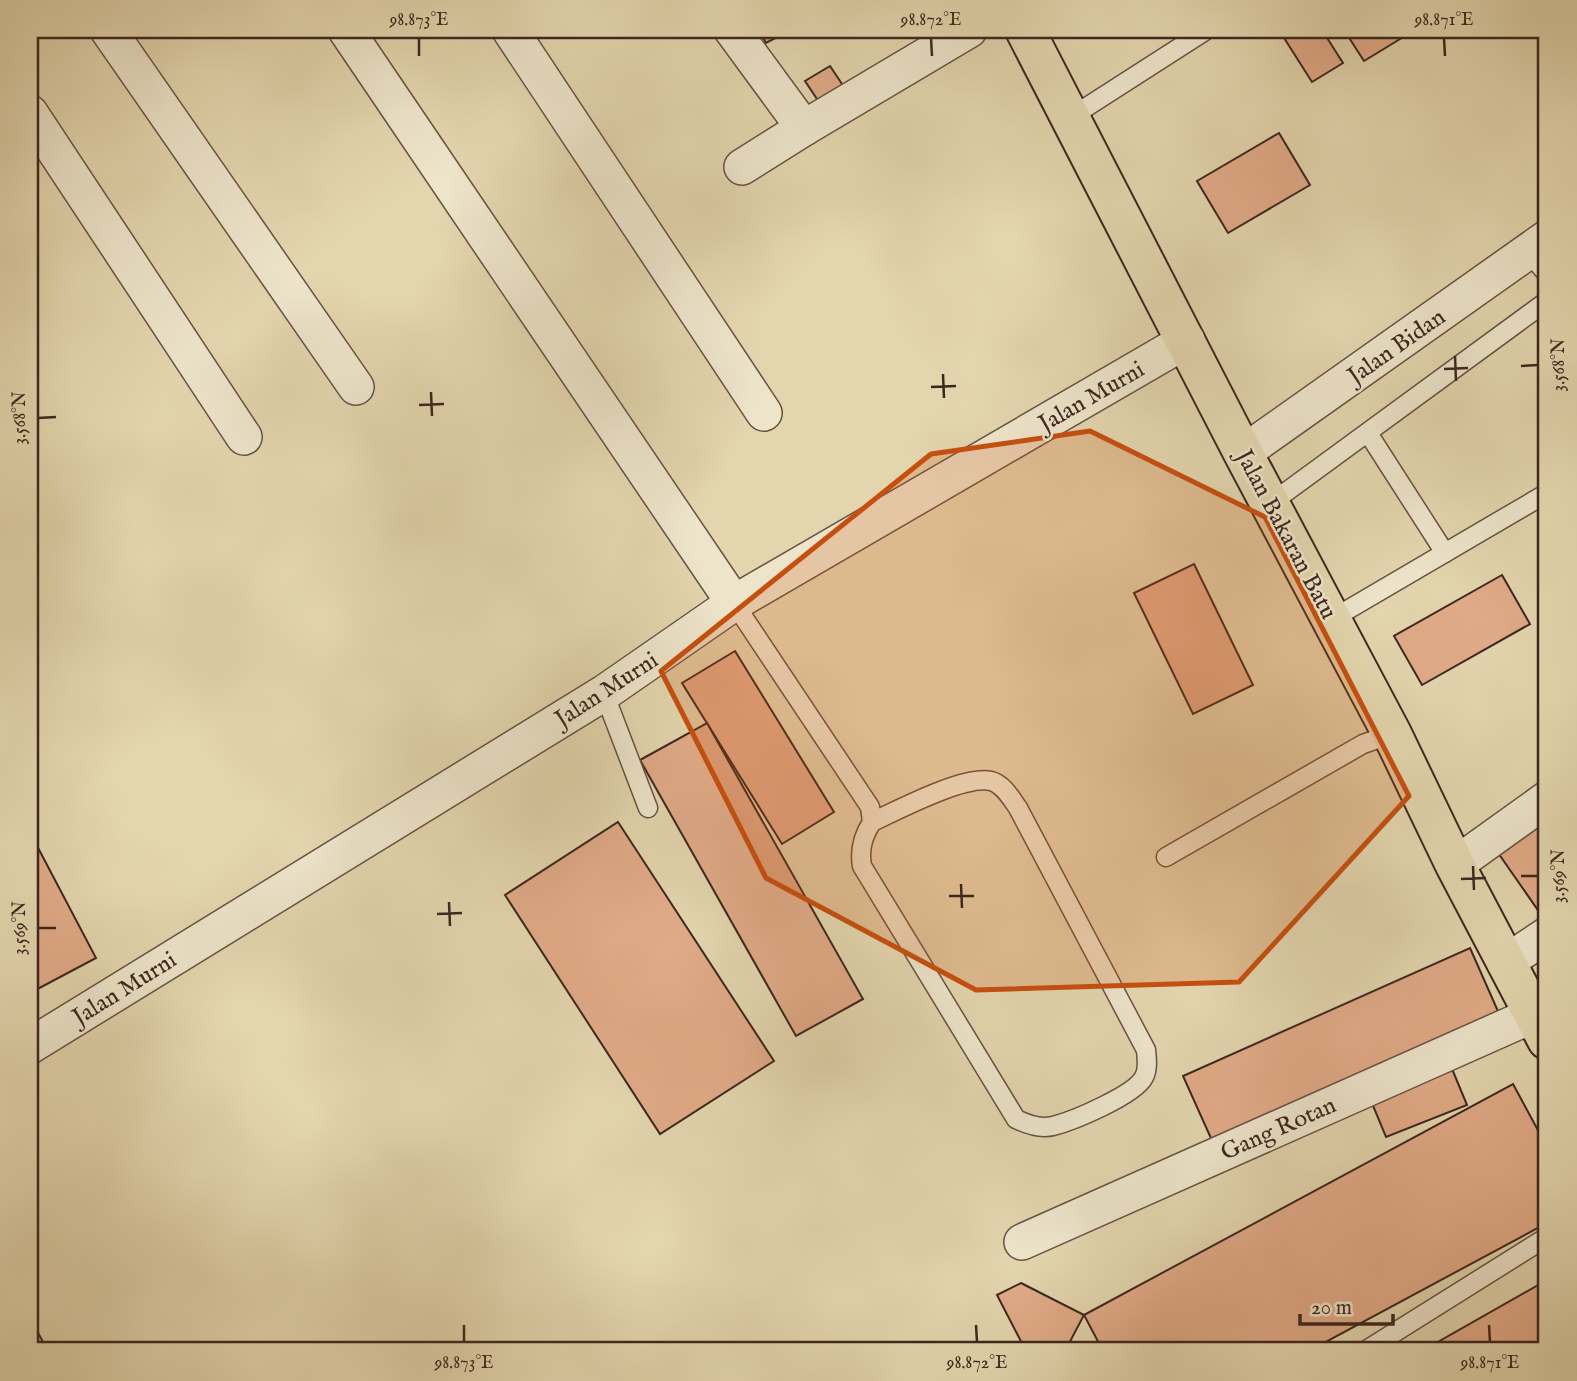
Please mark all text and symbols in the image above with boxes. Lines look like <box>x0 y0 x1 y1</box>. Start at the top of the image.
text: 98.873°E <box>388 9 449 32</box>
text: 98.872°E <box>900 9 961 32</box>
text: 98.871°E <box>1413 9 1474 32</box>
street label: Jalan Bidan <box>1339 302 1452 394</box>
text: 3.568°N <box>1548 338 1571 391</box>
street label: Jalan Murni <box>1031 355 1150 442</box>
text: 3.568°N <box>9 391 32 444</box>
street label: Jalan Bakaran Batu <box>1226 442 1344 625</box>
street label: Jalan Murni <box>547 645 664 737</box>
text: 3.569°N <box>1548 849 1571 903</box>
text: 3.569°N <box>9 901 32 955</box>
street label: Jalan Murni <box>64 945 183 1035</box>
street label: Gang Rotan <box>1216 1090 1341 1169</box>
scale bar <box>1300 1283 1393 1327</box>
text: 20 m <box>1311 1295 1352 1322</box>
text: 98.873°E <box>433 1352 494 1375</box>
text: 98.872°E <box>946 1352 1007 1375</box>
text: 98.871°E <box>1459 1352 1520 1375</box>

